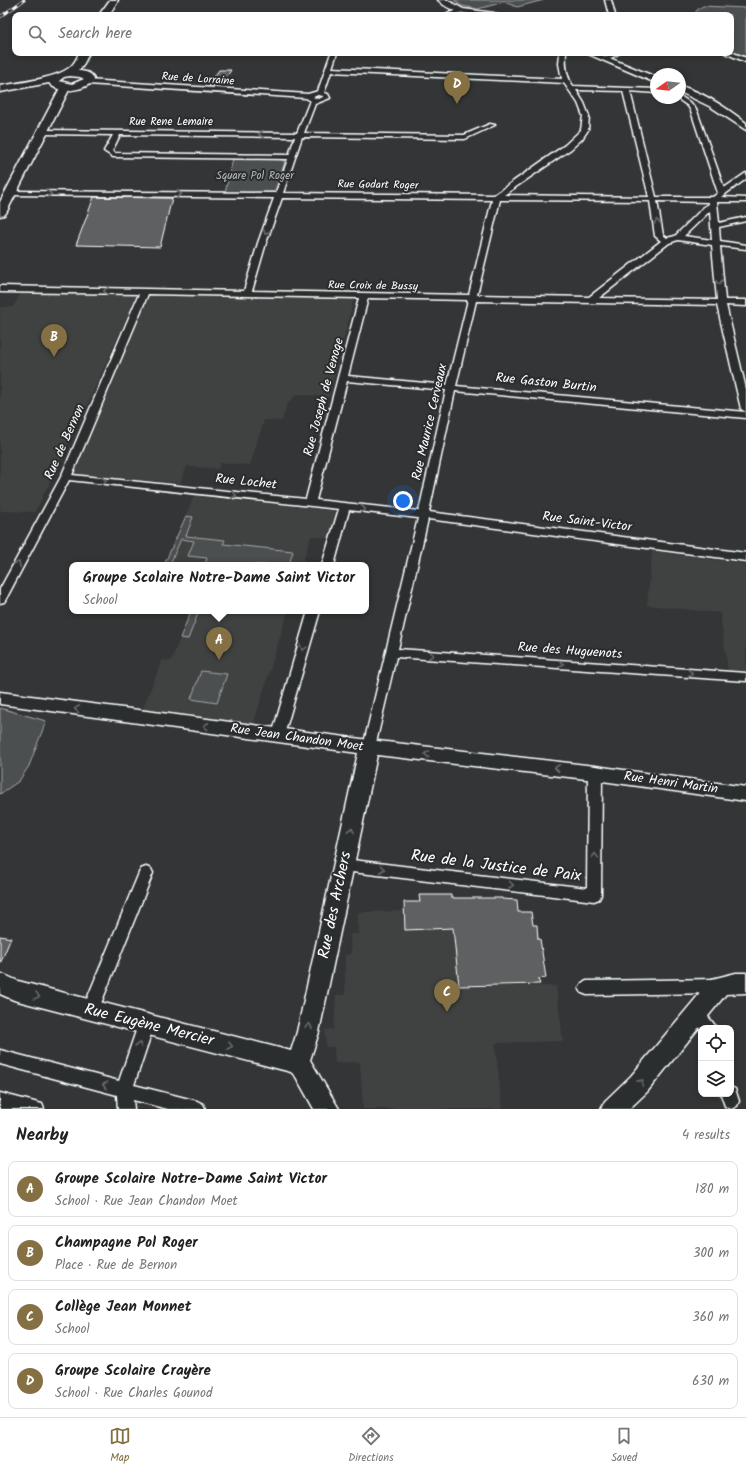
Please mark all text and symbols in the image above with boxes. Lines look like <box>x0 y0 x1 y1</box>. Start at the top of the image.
search box <box>12 12 734 56</box>
text: Search here <box>58 22 132 46</box>
icon: search <box>26 23 48 45</box>
street label: Rue de Lorraine <box>161 67 235 91</box>
north arrow <box>650 68 686 104</box>
pin: D <box>444 71 470 104</box>
street label: Rue Rene Lemaire <box>129 113 213 131</box>
one-way arrow <box>258 130 264 138</box>
park label: Square Pol Roger <box>216 167 295 185</box>
street label: Rue Godart Roger <box>337 175 420 195</box>
one-way arrow <box>46 190 52 198</box>
one-way arrow <box>176 190 182 198</box>
one-way arrow <box>653 219 662 225</box>
one-way arrow <box>263 228 271 235</box>
street label: Rue Croix de Bussy <box>328 276 419 296</box>
one-way arrow <box>715 279 724 285</box>
one-way arrow <box>103 286 109 295</box>
pin: B <box>41 324 67 357</box>
street label: Rue Joseph de Venoge <box>298 335 350 459</box>
street label: Rue Maurice Cerveaux <box>406 361 454 482</box>
street label: Rue Gaston Burtin <box>494 367 598 399</box>
street label: Rue de Bernon <box>39 401 91 483</box>
street label: Rue Lochet <box>214 468 279 496</box>
one-way arrow <box>101 476 107 485</box>
one-way arrow <box>231 490 237 499</box>
your location <box>393 491 413 511</box>
one-way arrow <box>360 504 366 513</box>
street label: Rue Saint-Victor <box>541 506 634 538</box>
one-way arrow <box>14 561 21 569</box>
popup <box>69 562 369 614</box>
text: Groupe Scolaire Notre-Dame Saint Victor <box>83 566 355 590</box>
text: School <box>83 590 118 611</box>
pin: A <box>206 627 232 660</box>
street label: Rue des Huguenots <box>517 637 623 665</box>
one-way arrow <box>299 645 308 652</box>
one-way arrow <box>428 651 434 660</box>
one-way arrow <box>558 660 564 669</box>
one-way arrow <box>687 669 693 678</box>
one-way arrow <box>74 705 80 714</box>
street label: Rue Jean Chandon Moet <box>229 718 366 758</box>
one-way arrow <box>203 722 209 731</box>
one-way arrow <box>424 750 431 759</box>
one-way arrow <box>554 764 560 773</box>
street label: Rue Henri Martin <box>623 766 719 800</box>
one-way arrow <box>346 827 354 833</box>
street label: Rue de la Justice de Paix <box>409 843 584 889</box>
street label: Rue des Archers <box>311 849 359 961</box>
one-way arrow <box>591 853 599 859</box>
one-way arrow <box>379 865 385 874</box>
one-way arrow <box>508 880 514 889</box>
pin: C <box>434 979 460 1012</box>
one-way arrow <box>33 991 40 1000</box>
street label: Rue Eugène Mercier <box>81 997 218 1054</box>
one-way arrow <box>305 1023 313 1029</box>
map controls <box>698 1025 734 1097</box>
button: locate <box>698 1025 734 1061</box>
one-way arrow <box>134 1041 143 1048</box>
one-way arrow <box>227 1041 234 1049</box>
button: layers <box>698 1061 734 1097</box>
one-way arrow <box>636 1079 643 1087</box>
one-way arrow <box>102 1081 109 1090</box>
text: Nearby <box>16 1122 68 1149</box>
text: 4 results <box>682 1125 730 1146</box>
text: Groupe Scolaire Notre-Dame Saint Victor <box>55 1167 327 1191</box>
text: A <box>26 1179 34 1200</box>
text: 180 m <box>695 1179 729 1200</box>
text: School · Rue Jean Chandon Moet <box>55 1191 238 1212</box>
text: Champagne Pol Roger <box>55 1231 198 1255</box>
text: B <box>26 1243 34 1264</box>
text: 300 m <box>693 1243 729 1264</box>
text: Place · Rue de Bernon <box>55 1255 177 1276</box>
text: Collège Jean Monnet <box>55 1295 191 1319</box>
text: C <box>26 1307 34 1328</box>
text: 360 m <box>692 1307 729 1328</box>
text: School <box>55 1319 90 1340</box>
text: Groupe Scolaire Crayère <box>55 1359 211 1383</box>
text: D <box>26 1371 34 1392</box>
text: 630 m <box>692 1371 729 1392</box>
text: School · Rue Charles Gounod <box>55 1383 212 1404</box>
tab: Map <box>109 1425 131 1467</box>
tab: Directions <box>348 1425 394 1467</box>
tab: Saved <box>611 1425 637 1467</box>

